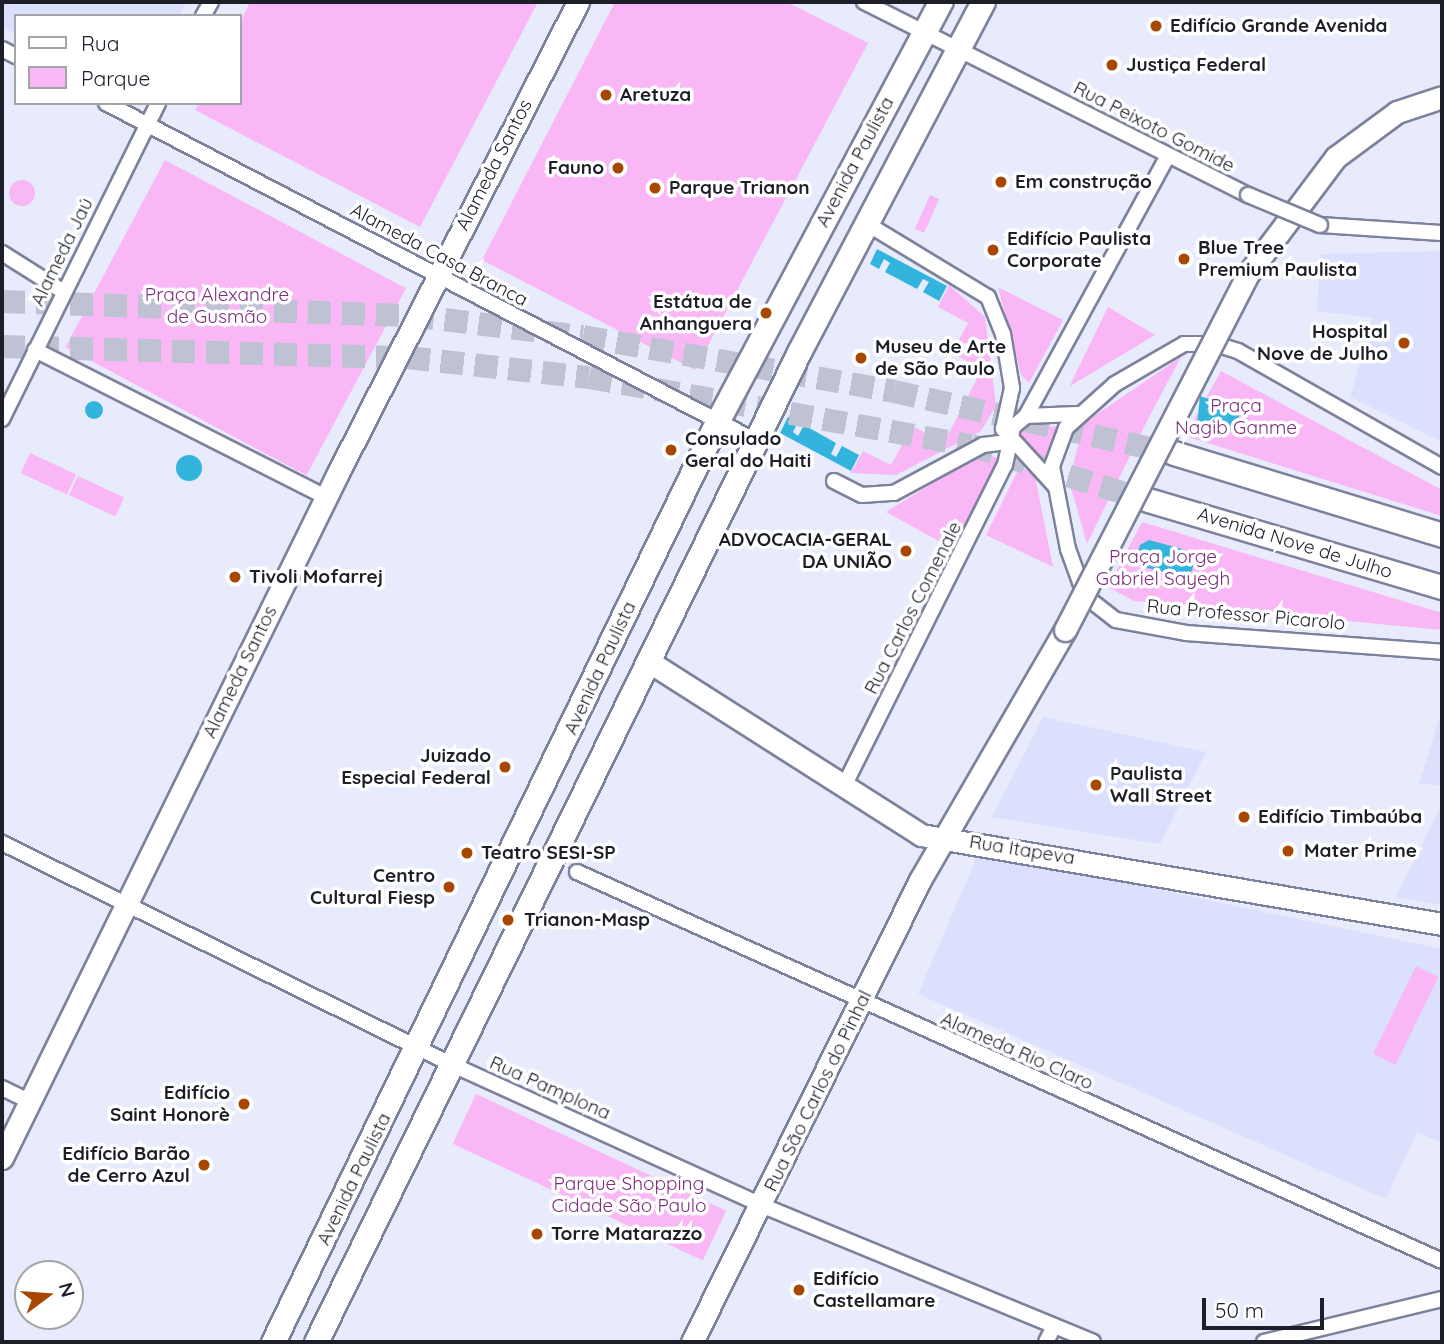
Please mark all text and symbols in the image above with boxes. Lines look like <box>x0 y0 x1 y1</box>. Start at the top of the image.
legend <box>14 14 242 105</box>
place label: Edifício Grande Avenida <box>1170 15 1388 37</box>
marker: Edifício Grande Avenida <box>1148 18 1164 34</box>
text: Rua <box>81 30 120 56</box>
place label: Justiça Federal <box>1126 54 1266 76</box>
marker: Justiça Federal <box>1104 57 1120 73</box>
text: Parque <box>81 65 150 91</box>
street label: Rua Peixoto Gomide <box>1070 76 1238 178</box>
place label: Aretuza <box>620 84 691 106</box>
marker: Aretuza <box>598 87 614 103</box>
street label: Avenida Paulista <box>811 93 899 231</box>
street label: Alameda Santos <box>451 96 537 234</box>
place label: Fauno <box>548 157 604 179</box>
marker: Fauno <box>610 160 626 176</box>
place label: Em construção <box>1015 171 1152 193</box>
marker: Em construção <box>993 174 1009 190</box>
place label: Parque Trianon <box>669 177 810 199</box>
marker: Parque Trianon <box>647 180 663 196</box>
street label: Alameda Jaú <box>26 194 98 310</box>
street label: Alameda Casa Branca <box>346 199 532 311</box>
place label: Edifício Paulista Corporate <box>1007 228 1151 272</box>
place label: Blue Tree Premium Paulista <box>1198 237 1357 281</box>
marker: Edifício Paulista Corporate <box>985 242 1001 258</box>
marker: Blue Tree Premium Paulista <box>1176 251 1192 267</box>
park label: Praça Alexandre de Gusmão <box>145 284 289 328</box>
place label: Estátua de Anhanguera <box>640 291 752 335</box>
marker: Estátua de Anhanguera <box>758 305 774 321</box>
place label: Hospital Nove de Julho <box>1257 321 1388 365</box>
marker: Hospital Nove de Julho <box>1394 333 1414 353</box>
place label: Museu de Arte de São Paulo <box>875 336 1006 380</box>
marker: Museu de Arte de São Paulo <box>853 350 869 366</box>
park label: Praça Nagib Ganme <box>1175 395 1297 439</box>
place label: Consulado Geral do Haiti <box>685 428 811 472</box>
marker: Consulado Geral do Haiti <box>663 442 679 458</box>
street label: Avenida Nove de Julho <box>1195 502 1395 584</box>
street label: Rua Carlos Comenale <box>860 518 966 698</box>
place label: ADVOCACIA-GERAL DA UNIÃO <box>719 529 892 573</box>
marker: ADVOCACIA-GERAL DA UNIÃO <box>898 543 914 559</box>
park label: Praça Jorge Gabriel Sayegh <box>1096 546 1230 590</box>
place label: Tivoli Mofarrej <box>249 566 383 588</box>
marker: Tivoli Mofarrej <box>227 569 243 585</box>
street label: Rua Professor Picarolo <box>1146 595 1346 635</box>
street label: Avenida Paulista <box>559 598 641 738</box>
street label: Alameda Santos <box>198 602 282 742</box>
place label: Juizado Especial Federal <box>341 745 491 789</box>
marker: Juizado Especial Federal <box>497 759 513 775</box>
place label: Paulista Wall Street <box>1110 763 1212 807</box>
marker: Paulista Wall Street <box>1088 777 1104 793</box>
place label: Edifício Timbaúba <box>1258 806 1422 828</box>
marker: Edifício Timbaúba <box>1236 809 1252 825</box>
street label: Rua Itapeva <box>968 830 1076 870</box>
place label: Mater Prime <box>1304 840 1417 862</box>
marker: Mater Prime <box>1278 841 1298 861</box>
place label: Teatro SESI-SP <box>481 842 616 864</box>
marker: Teatro SESI-SP <box>459 845 475 861</box>
place label: Centro Cultural Fiesp <box>310 865 435 909</box>
marker: Centro Cultural Fiesp <box>441 879 457 895</box>
place label: Trianon-Masp <box>524 909 650 931</box>
marker: Trianon-Masp <box>498 910 518 930</box>
street label: Rua São Carlos do Pinhal <box>759 987 877 1195</box>
street label: Alameda Rio Claro <box>937 1007 1097 1095</box>
street label: Rua Pamplona <box>486 1051 614 1125</box>
place label: Edifício Saint Honorè <box>110 1082 230 1126</box>
marker: Edifício Saint Honorè <box>236 1096 252 1112</box>
street label: Avenida Paulista <box>312 1109 396 1249</box>
place label: Edifício Barão de Cerro Azul <box>62 1143 190 1187</box>
marker: Edifício Barão de Cerro Azul <box>196 1157 212 1173</box>
park label: Parque Shopping Cidade São Paulo <box>552 1173 706 1217</box>
place label: Torre Matarazzo <box>551 1223 702 1245</box>
marker: Torre Matarazzo <box>529 1226 545 1242</box>
north arrow <box>14 1260 84 1330</box>
place label: Edifício Castellamare <box>813 1268 936 1312</box>
text: N <box>54 1280 81 1300</box>
marker: Edifício Castellamare <box>791 1282 807 1298</box>
scale bar <box>1206 1284 1328 1328</box>
text: 50 m <box>1215 1297 1264 1323</box>

